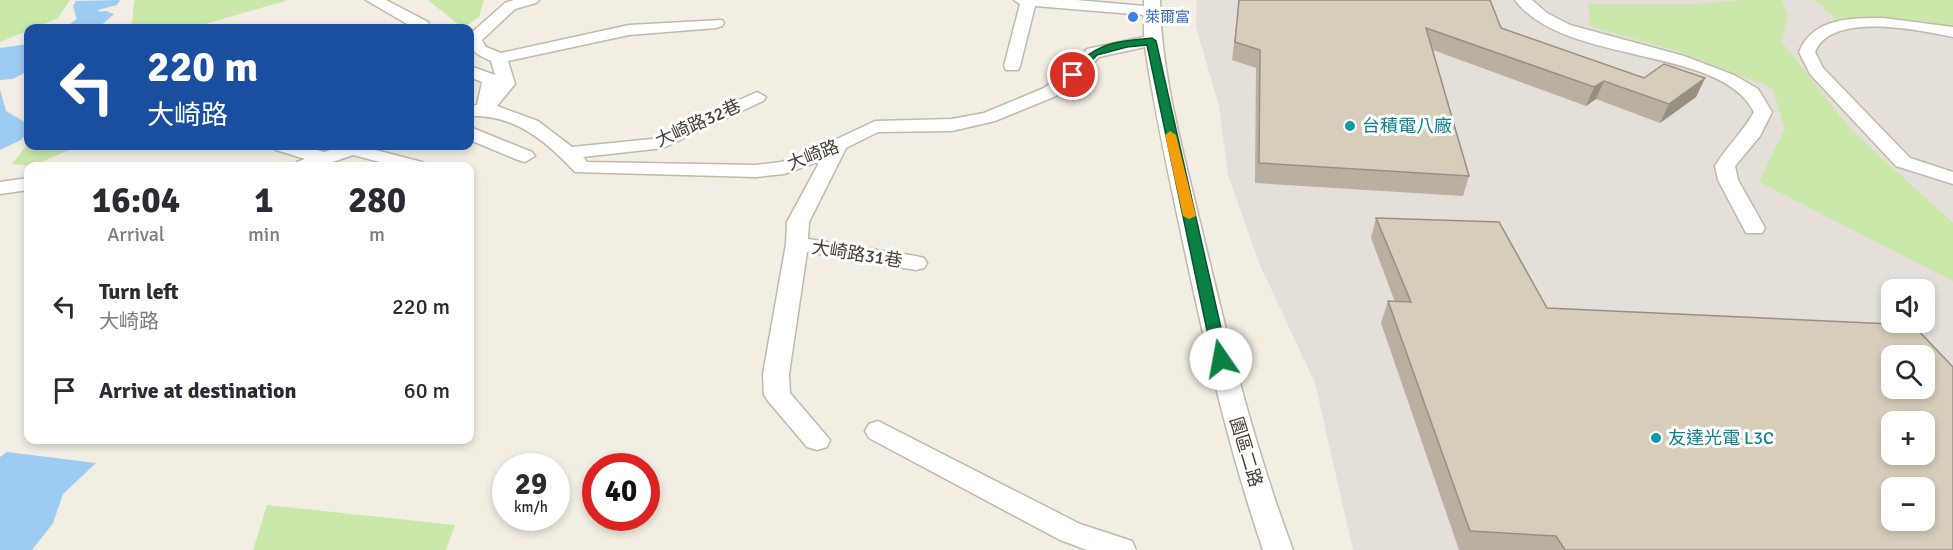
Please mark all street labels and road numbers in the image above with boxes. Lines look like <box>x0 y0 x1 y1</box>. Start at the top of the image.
street label: 大崎路32巷 <box>652 94 744 152</box>
street label: 大崎路 <box>784 135 842 175</box>
street label: 大崎路31巷 <box>810 236 904 272</box>
street label: 園區二路 <box>1225 414 1267 490</box>

